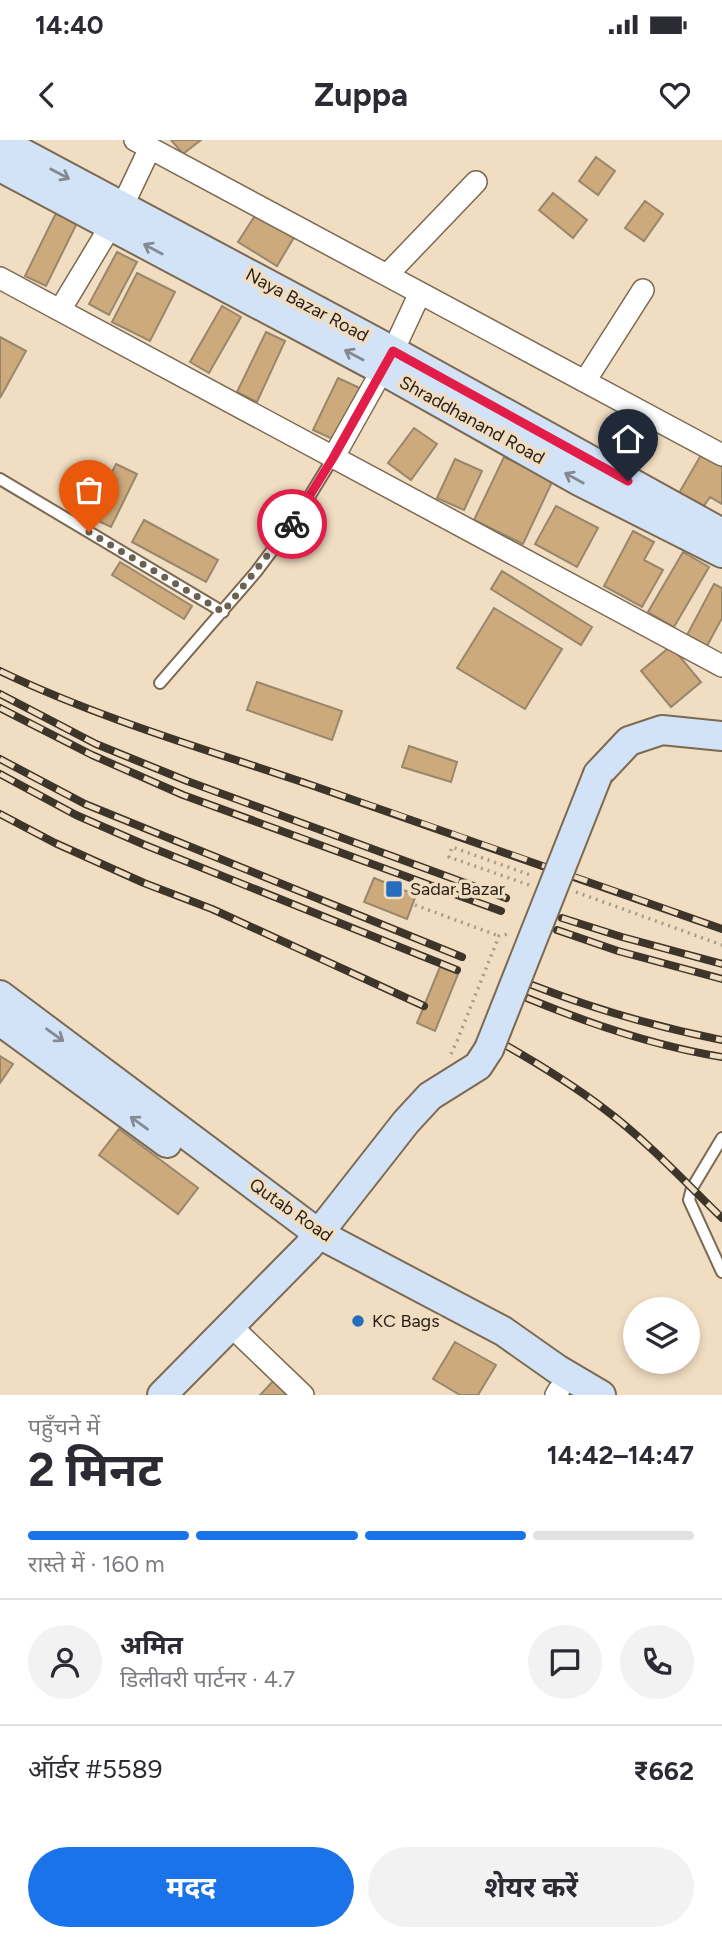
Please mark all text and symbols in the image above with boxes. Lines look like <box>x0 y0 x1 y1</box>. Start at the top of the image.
text: 14:40 <box>35 9 104 41</box>
icon: back <box>28 76 66 114</box>
text: Zuppa <box>314 76 408 114</box>
icon: heart <box>656 76 694 114</box>
one-way arrow <box>49 167 70 181</box>
one-way arrow <box>143 241 163 255</box>
street label: Naya Bazar Road <box>242 263 372 347</box>
one-way arrow <box>344 348 365 361</box>
street label: Shraddhanand Road <box>396 371 548 469</box>
pin <box>598 409 658 481</box>
icon: home <box>609 420 647 458</box>
pin <box>59 460 119 532</box>
icon: bag <box>70 471 108 509</box>
one-way arrow <box>564 471 584 485</box>
courier <box>257 489 327 559</box>
icon: bike <box>273 505 311 543</box>
place label: Sadar Bazar <box>410 878 505 900</box>
marker: Sadar Bazar <box>384 879 404 899</box>
one-way arrow <box>45 1028 64 1043</box>
one-way arrow <box>130 1116 149 1131</box>
street label: Qutab Road <box>245 1173 337 1247</box>
map controls <box>623 1297 700 1374</box>
button: layers <box>623 1297 700 1374</box>
place label: KC Bags <box>372 1310 440 1332</box>
marker: KC Bags <box>350 1313 366 1329</box>
text: पहुँचने में <box>28 1413 100 1441</box>
text: 14:42–14:47 <box>547 1439 694 1471</box>
text: 2 मिनट <box>28 1442 162 1498</box>
text: रास्ते में · 160 m <box>28 1550 165 1578</box>
button: person <box>28 1625 102 1699</box>
button: chat <box>528 1625 602 1699</box>
button: phone <box>620 1625 694 1699</box>
text: अमित <box>120 1629 183 1661</box>
text: डिलीवरी पार्टनर · 4.7 <box>120 1665 295 1693</box>
text: ऑर्डर #5589 <box>28 1753 163 1785</box>
text: ₹662 <box>633 1755 694 1787</box>
button: मदद <box>28 1847 354 1927</box>
button: शेयर करें <box>368 1847 694 1927</box>

